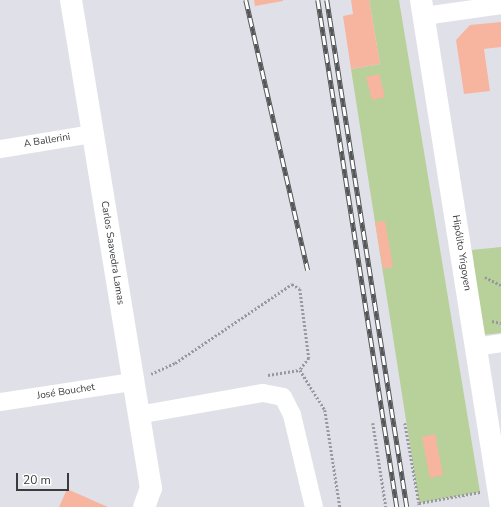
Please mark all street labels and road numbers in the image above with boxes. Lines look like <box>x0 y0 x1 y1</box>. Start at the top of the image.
street label: A Ballerini <box>23 131 71 151</box>
street label: Carlos Saavedra Lamas <box>98 200 126 306</box>
street label: Hipólito Yrigoyen <box>449 214 473 292</box>
street label: José Bouchet <box>36 381 96 403</box>

